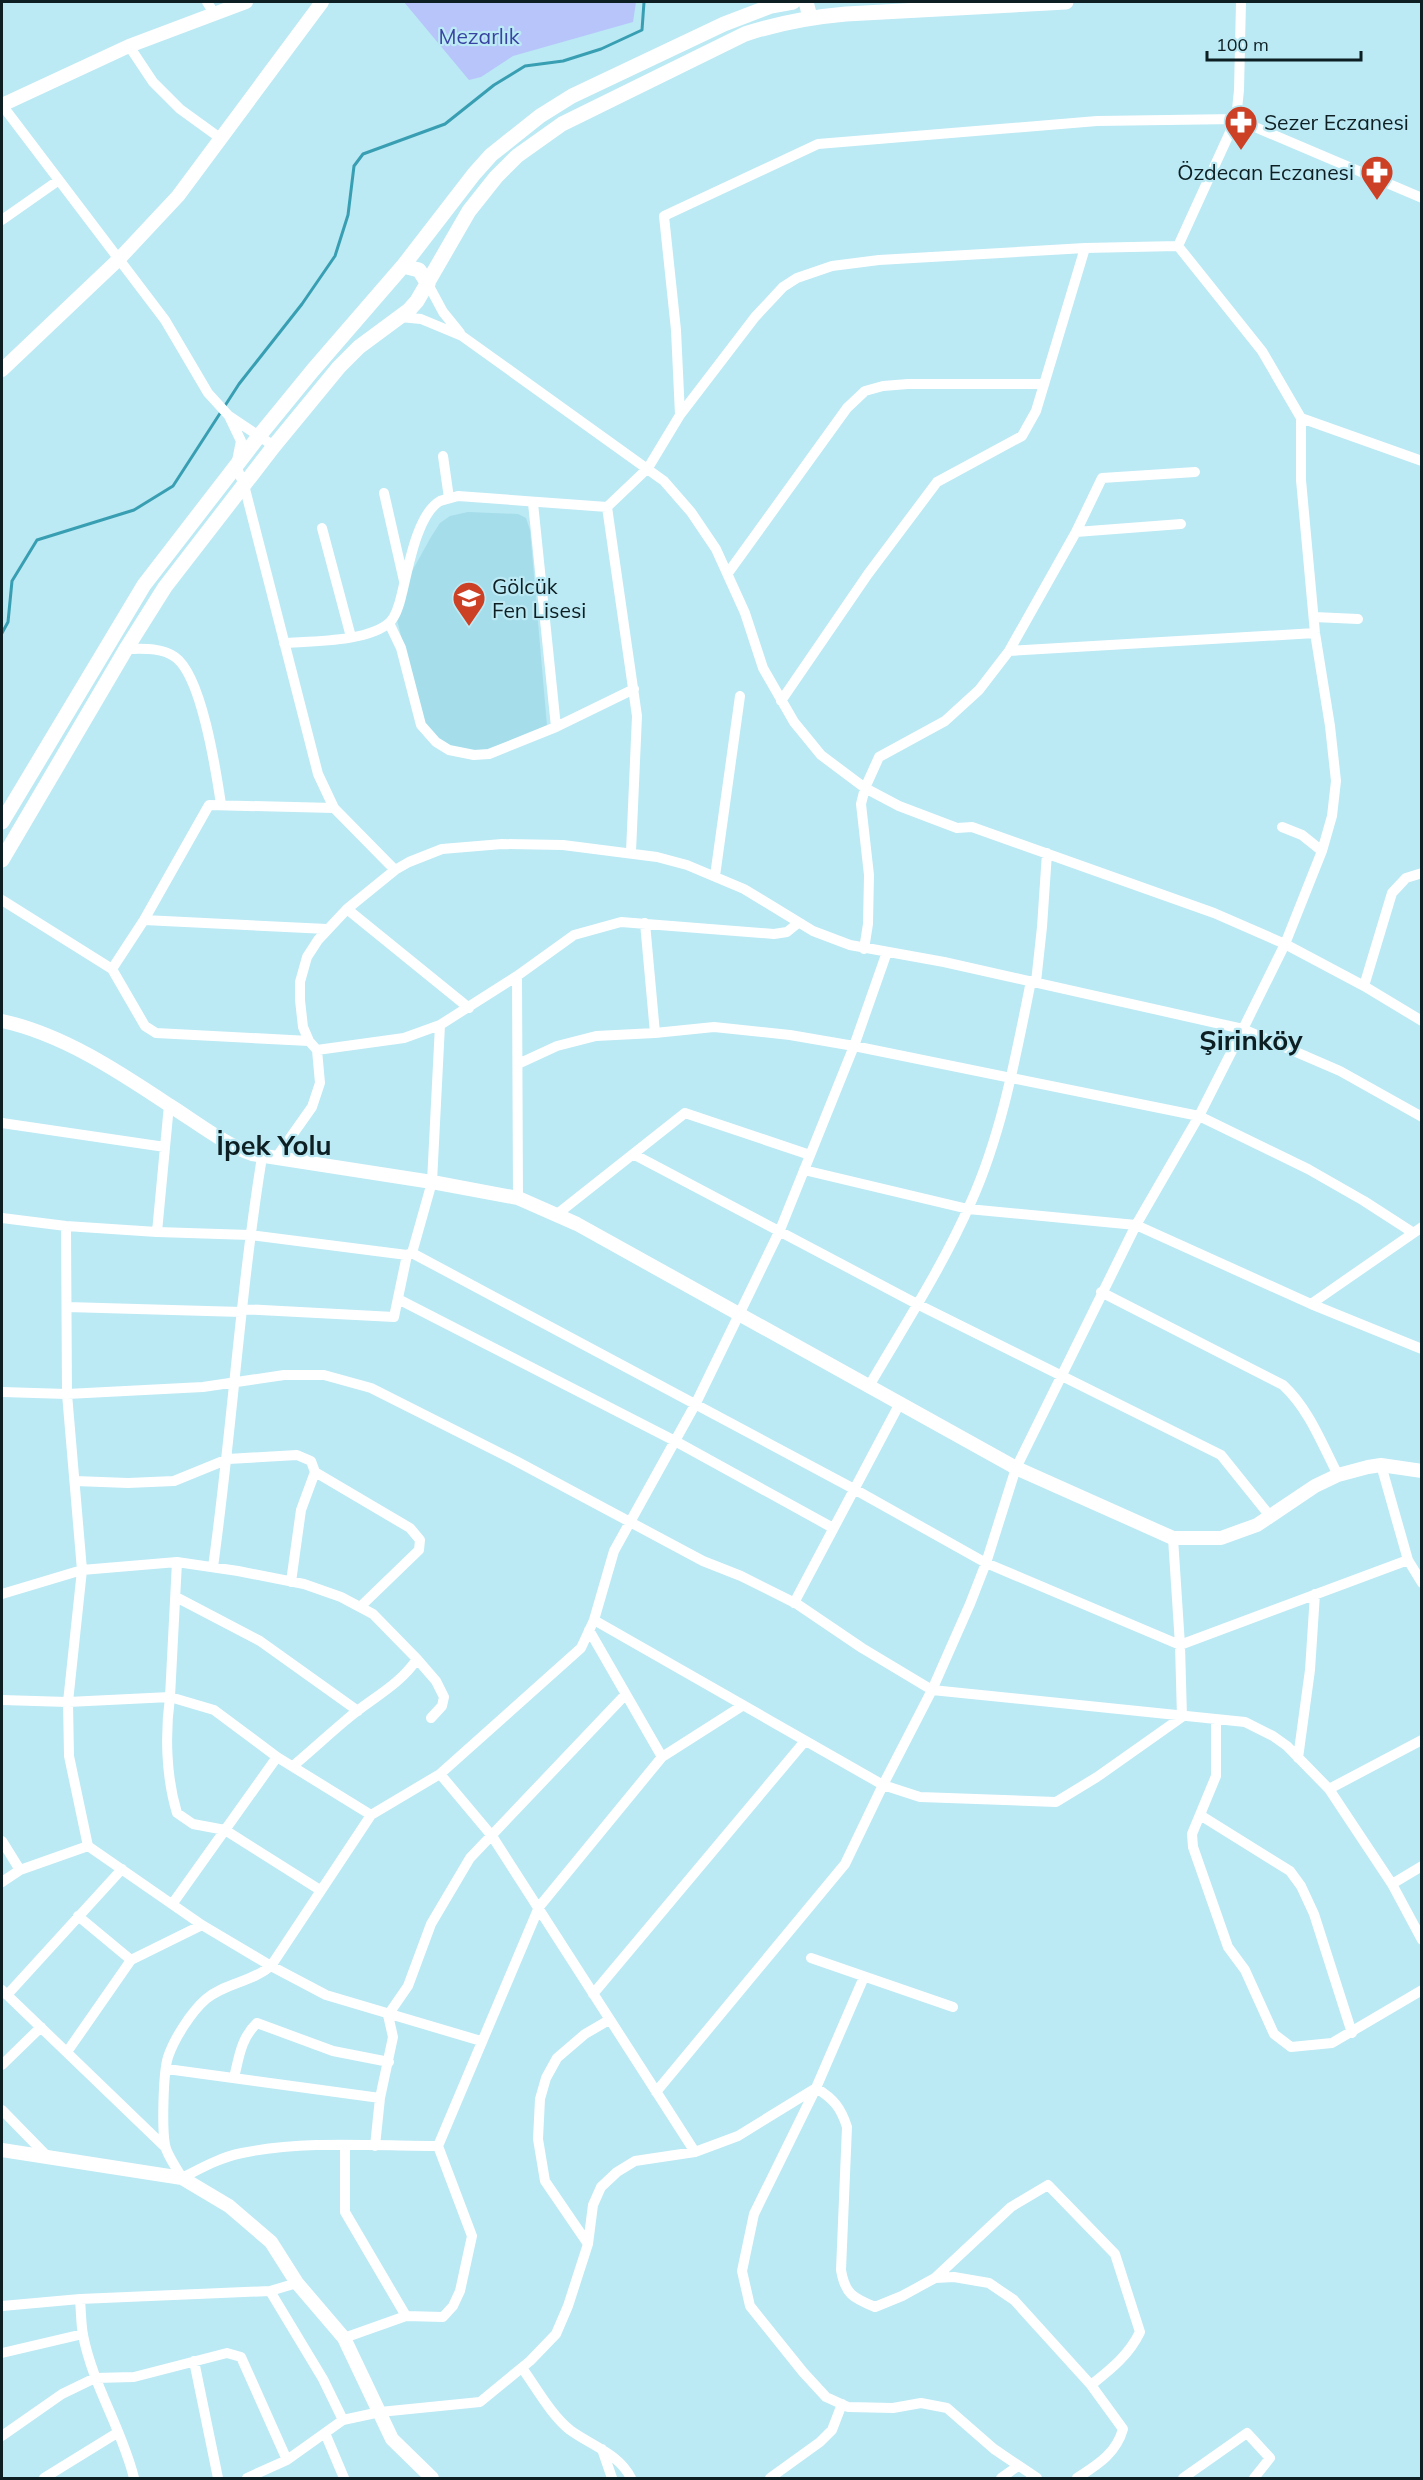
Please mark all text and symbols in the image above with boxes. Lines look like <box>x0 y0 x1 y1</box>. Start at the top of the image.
park label: Mezarlık <box>438 23 520 49</box>
scale bar <box>1207 24 1362 62</box>
text: 100 m <box>1216 33 1269 56</box>
pharmacy icon: Sezer Eczanesi <box>1223 104 1259 151</box>
place label: Sezer Eczanesi <box>1264 109 1409 135</box>
pharmacy icon: Özdecan Eczanesi <box>1359 154 1395 201</box>
place label: Özdecan Eczanesi <box>1177 159 1354 185</box>
place label: Gölcük Fen Lisesi <box>492 573 586 623</box>
school or university icon: Gölcük Fen Lisesi <box>451 580 487 627</box>
district label: Şirinköy <box>1199 1023 1303 1057</box>
district label: İpek Yolu <box>216 1128 332 1162</box>

